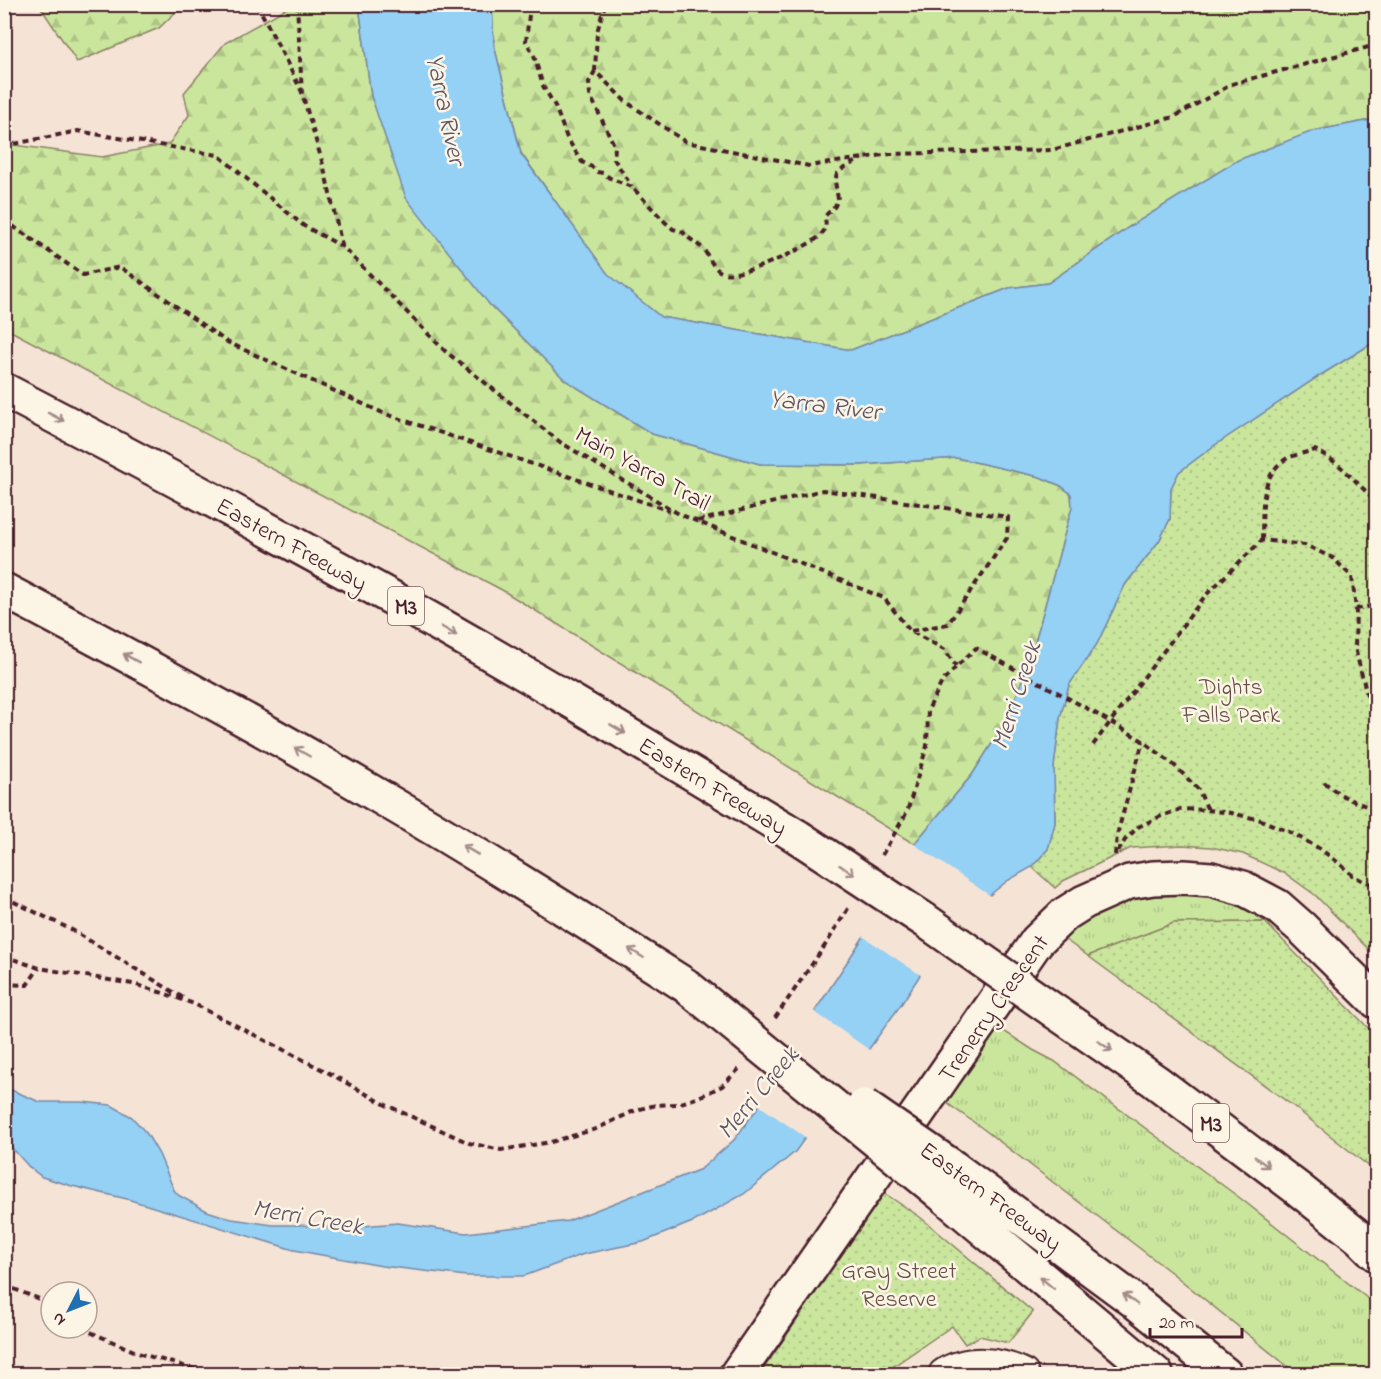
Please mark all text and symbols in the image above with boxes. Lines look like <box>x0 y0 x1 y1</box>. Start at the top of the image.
water label: Yarra River <box>414 51 475 171</box>
water label: Yarra River <box>767 381 886 433</box>
one-way arrow <box>47 412 65 423</box>
street label: Main Yarra Trail <box>568 419 716 522</box>
street label: Eastern Freeway <box>208 490 373 603</box>
road number: M3 <box>388 587 424 625</box>
one-way arrow <box>440 625 457 637</box>
water label: Merri Creek <box>983 635 1054 755</box>
one-way arrow <box>123 652 140 664</box>
park label: Dights Falls Park <box>1181 671 1281 734</box>
one-way arrow <box>609 723 626 735</box>
street label: Eastern Freeway <box>630 730 793 847</box>
one-way arrow <box>294 746 311 758</box>
one-way arrow <box>462 844 479 856</box>
one-way arrow <box>838 864 855 876</box>
street label: Trenerry Crescent <box>931 928 1060 1091</box>
one-way arrow <box>627 947 644 960</box>
water label: Merri Creek <box>709 1038 811 1149</box>
one-way arrow <box>1097 1040 1113 1052</box>
road number: M3 <box>1193 1104 1229 1142</box>
street label: Eastern Freeway <box>911 1134 1068 1262</box>
one-way arrow <box>1254 1155 1270 1168</box>
water label: Merri Creek <box>249 1191 367 1248</box>
park label: Gray Street Reserve <box>841 1255 957 1318</box>
one-way arrow <box>1040 1276 1055 1290</box>
north arrow <box>39 1280 99 1340</box>
one-way arrow <box>1123 1292 1139 1305</box>
scale bar <box>1150 1301 1242 1339</box>
text: N <box>47 1307 72 1331</box>
text: 20 m <box>1159 1311 1194 1337</box>

